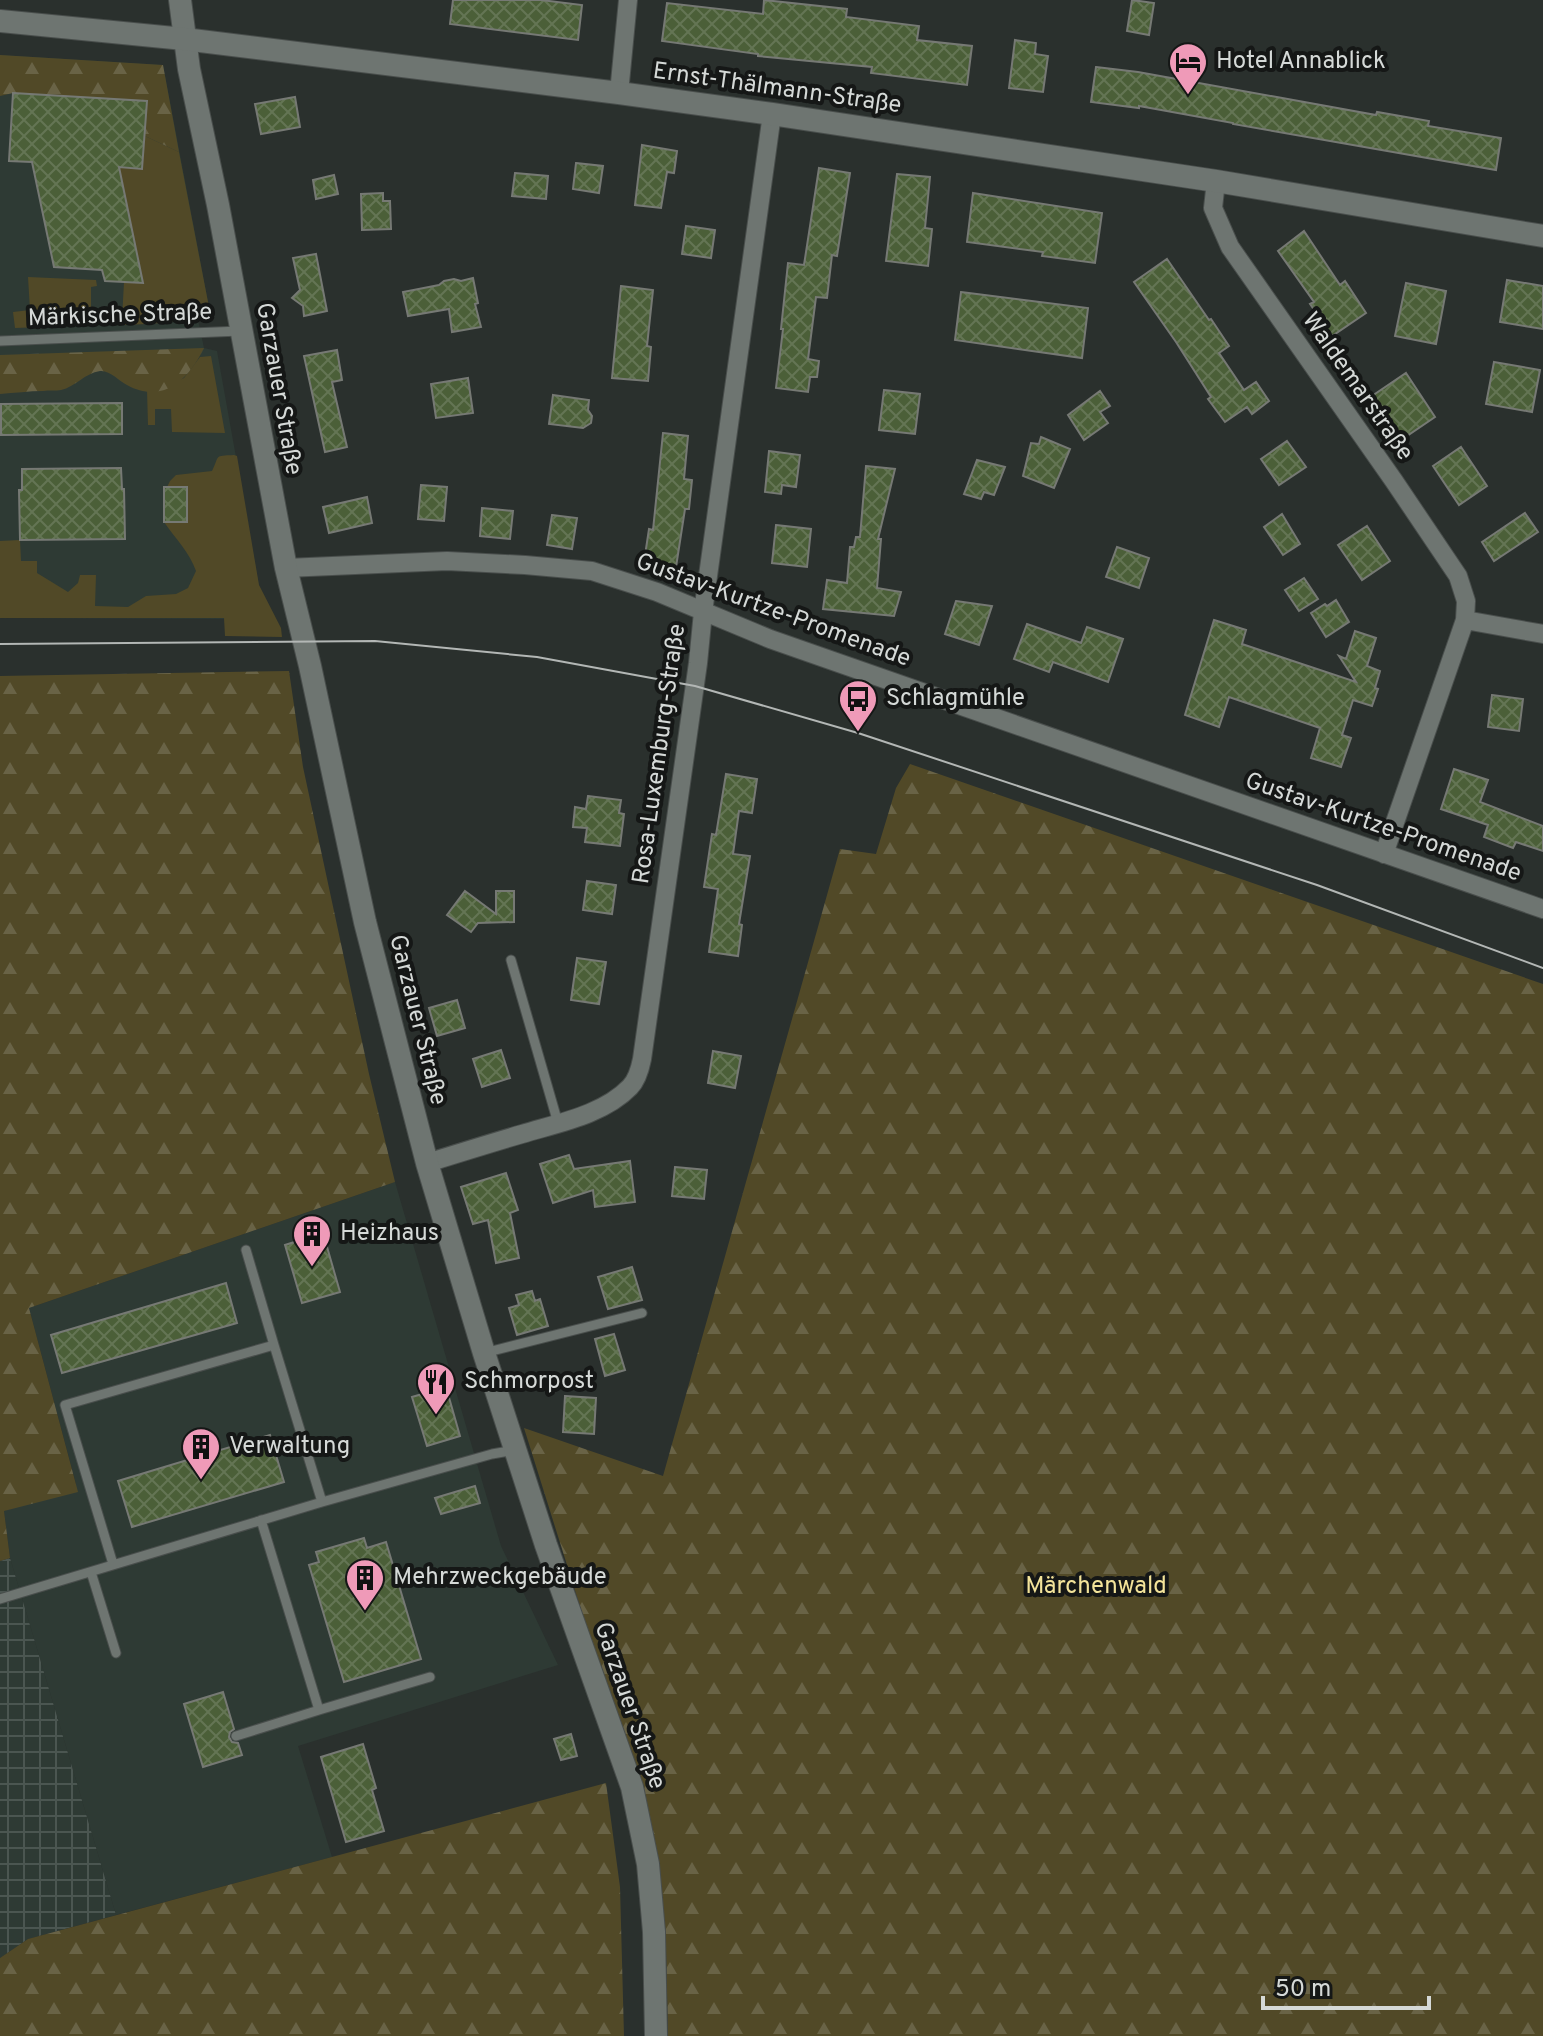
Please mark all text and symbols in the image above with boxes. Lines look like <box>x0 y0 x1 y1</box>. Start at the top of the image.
hotel icon: Hotel Annablick <box>1167 41 1209 96</box>
place label: Hotel Annablick <box>1216 47 1386 77</box>
street label: Ernst-Thälmann-Straße <box>651 57 903 121</box>
street label: Märkische Straße <box>27 298 213 334</box>
street label: Garzauer Straße <box>248 300 308 478</box>
street label: Waldemarstraße <box>1295 307 1419 467</box>
street label: Gustav-Kurtze-Promenade <box>631 547 915 675</box>
street label: Rosa-Luxemburg-Straße <box>627 622 693 886</box>
bus stop icon: Schlagmühle <box>837 678 879 733</box>
place label: Schlagmühle <box>886 684 1025 714</box>
street label: Gustav-Kurtze-Promenade <box>1241 767 1525 889</box>
street label: Garzauer Straße <box>381 932 453 1108</box>
building icon: Heizhaus <box>291 1213 333 1268</box>
place label: Heizhaus <box>340 1219 439 1249</box>
restaurant icon: Schmorpost <box>415 1361 457 1416</box>
place label: Schmorpost <box>464 1367 594 1397</box>
building icon: Verwaltung <box>180 1426 222 1481</box>
place label: Verwaltung <box>229 1432 350 1462</box>
building icon: Mehrzweckgebäude <box>344 1557 386 1612</box>
place label: Mehrzweckgebäude <box>393 1563 607 1593</box>
park label: Märchenwald <box>1025 1572 1167 1602</box>
street label: Garzauer Straße <box>586 1619 672 1793</box>
scale bar <box>1263 1960 1429 2010</box>
text: 50 m <box>1275 1975 1331 2005</box>

